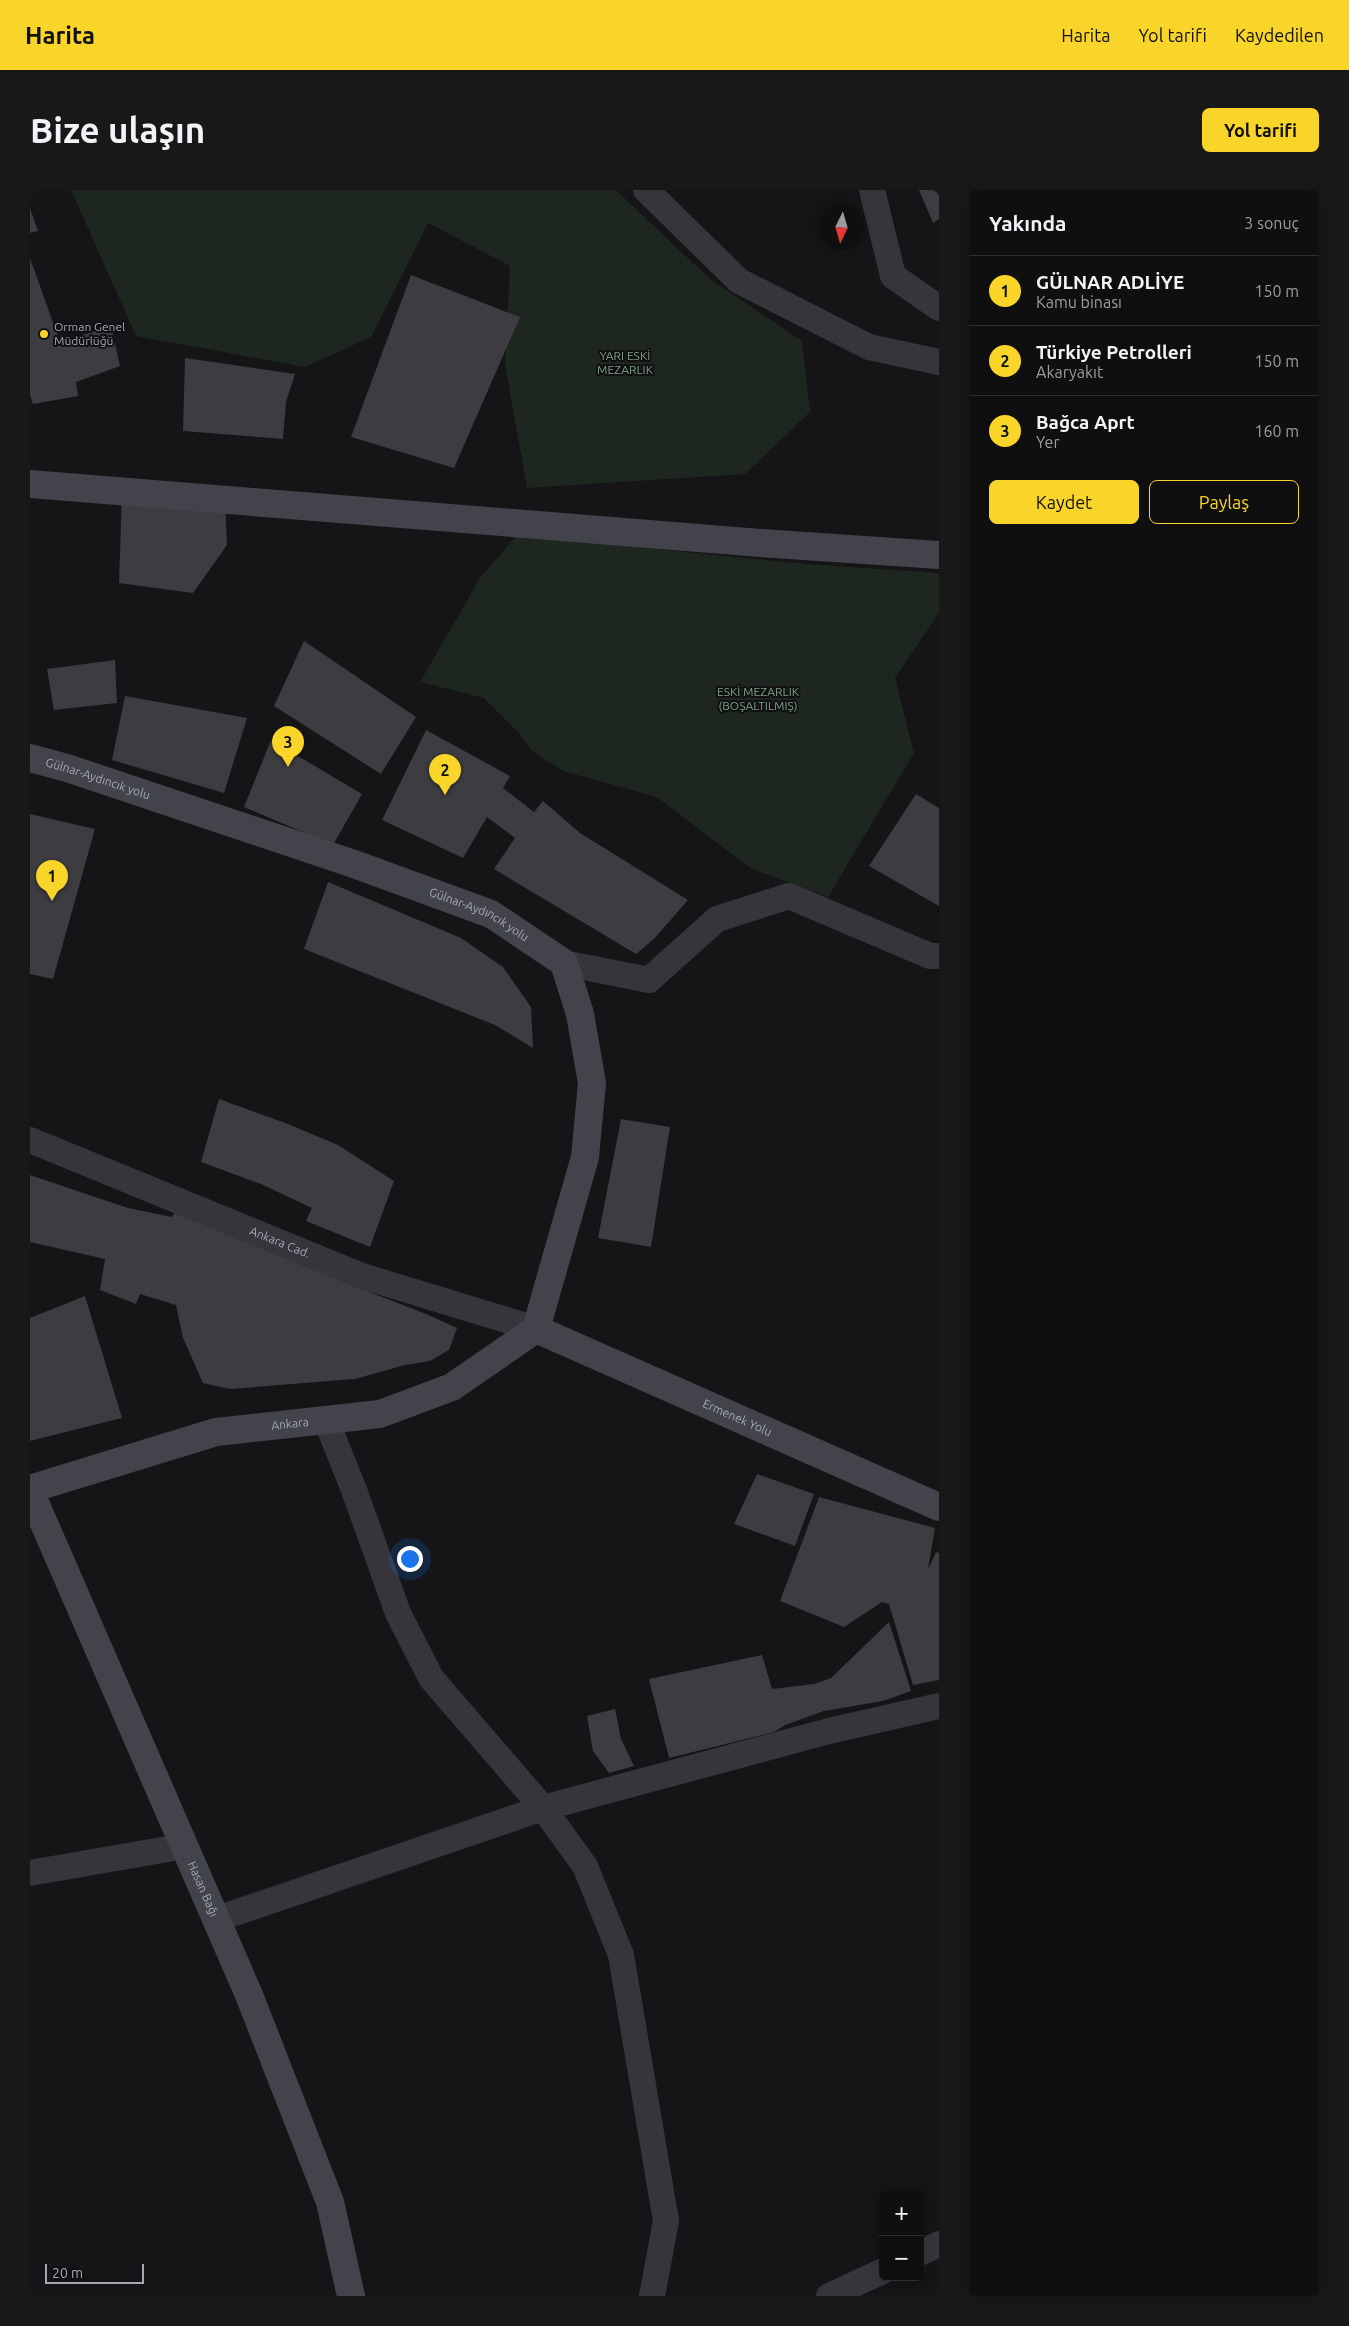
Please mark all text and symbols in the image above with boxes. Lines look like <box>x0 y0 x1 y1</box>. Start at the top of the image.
text: Harita <box>25 22 95 49</box>
text: Harita <box>1061 25 1110 45</box>
text: Yol tarifi <box>1138 25 1207 45</box>
text: Kaydedilen <box>1235 25 1324 45</box>
button: Yol tarifi <box>1202 108 1319 152</box>
text: Bize ulaşın <box>30 110 205 150</box>
north arrow <box>819 205 864 250</box>
text: Yakında <box>989 211 1066 235</box>
text: 3 sonuç <box>1244 214 1299 232</box>
text: GÜLNAR ADLİYE <box>1036 271 1184 293</box>
text: 1 <box>1000 282 1010 300</box>
text: 150 m <box>1254 282 1299 300</box>
text: Kamu binası <box>1036 293 1122 311</box>
place label: Orman Genel Müdürlüğü <box>54 320 125 347</box>
marker: Orman Genel Müdürlüğü <box>38 328 50 340</box>
text: Türkiye Petrolleri <box>1036 341 1192 363</box>
park label: YARI ESKİ MEZARLIK <box>597 349 654 376</box>
text: 2 <box>1000 352 1010 370</box>
text: 150 m <box>1254 352 1299 370</box>
text: Akaryakıt <box>1036 363 1103 381</box>
text: Bağca Aprt <box>1036 411 1135 433</box>
text: 3 <box>1000 422 1010 440</box>
text: 160 m <box>1254 422 1299 440</box>
text: Yer <box>1036 433 1059 451</box>
button: Kaydet <box>989 480 1139 524</box>
button: Paylaş <box>1149 480 1299 524</box>
park label: ESKİ MEZARLIK (BOŞALTILMIŞ) <box>717 685 800 713</box>
pin: 3 <box>272 726 304 767</box>
pin: 2 <box>429 754 461 795</box>
street label: Gülnar-Aydıncık yolu <box>44 756 152 801</box>
pin: 1 <box>36 860 68 901</box>
street label: Gülnar-Aydıncık yolu <box>427 885 531 943</box>
street label: Ankara Cad. <box>248 1224 312 1260</box>
street label: Ermenek Yolu <box>701 1397 774 1438</box>
street label: Ankara <box>271 1415 309 1432</box>
your location <box>397 1546 423 1572</box>
street label: Hasan Bağı <box>186 1859 221 1919</box>
map controls <box>879 2191 924 2281</box>
button: + <box>879 2191 924 2236</box>
button: − <box>879 2236 924 2281</box>
scale bar <box>45 2261 144 2284</box>
text: 20 m <box>52 2265 83 2281</box>

